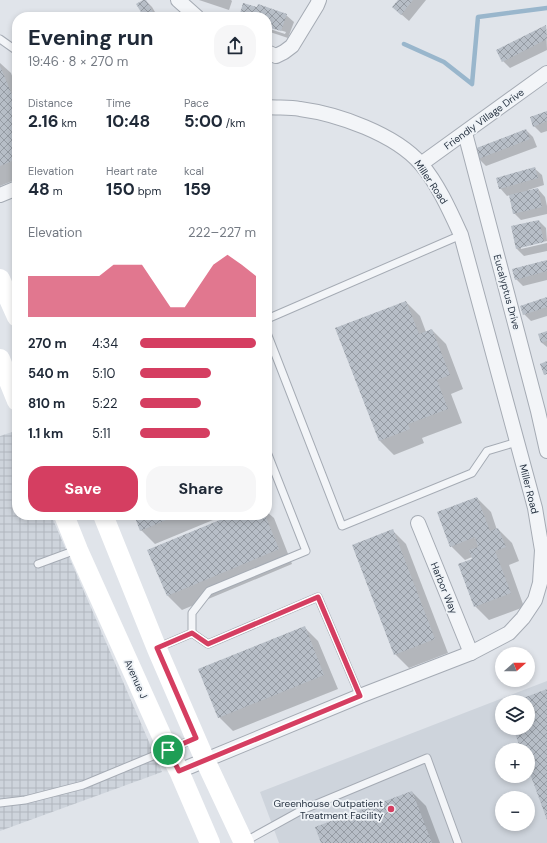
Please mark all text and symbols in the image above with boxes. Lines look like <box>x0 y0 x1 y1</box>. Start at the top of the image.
text: Evening run <box>28 23 154 52</box>
button: share <box>214 25 256 67</box>
text: 19:46 · 8 × 270 m <box>28 53 128 70</box>
street label: Friendly Village Drive <box>441 85 527 152</box>
text: Distance <box>28 96 73 110</box>
text: Time <box>106 96 131 110</box>
text: Pace <box>184 96 209 110</box>
text: 2.16 <box>28 110 59 132</box>
text: 10:48 <box>106 110 150 132</box>
text: 5:00 <box>184 110 223 132</box>
text: km <box>59 116 77 130</box>
text: /km <box>223 116 245 130</box>
street label: Miller Road <box>411 157 451 207</box>
text: Elevation <box>28 164 74 178</box>
text: Heart rate <box>106 164 157 178</box>
text: kcal <box>184 164 204 178</box>
text: 48 <box>28 178 50 200</box>
text: 150 <box>106 178 135 200</box>
text: 159 <box>184 178 211 200</box>
text: m <box>50 184 63 198</box>
text: bpm <box>135 184 161 198</box>
text: Elevation <box>28 224 82 241</box>
text: 222–227 m <box>188 224 256 241</box>
street label: Eucalyptus Drive <box>491 253 523 331</box>
text: 270 m <box>28 335 67 352</box>
text: 4:34 <box>92 335 118 352</box>
text: 540 m <box>28 365 69 382</box>
text: 5:10 <box>92 365 116 382</box>
text: 810 m <box>28 395 65 412</box>
text: 5:22 <box>92 395 118 412</box>
text: 1.1 km <box>28 425 63 442</box>
text: 5:11 <box>92 425 111 442</box>
street label: Miller Road <box>517 463 541 515</box>
button: Save <box>28 466 138 512</box>
button: Share <box>146 466 256 512</box>
street label: Harbor Way <box>428 560 460 616</box>
north arrow <box>495 647 535 687</box>
map controls <box>495 647 535 831</box>
street label: Avenue J <box>122 657 150 701</box>
button: layers <box>495 695 535 735</box>
pin <box>151 733 185 767</box>
icon: arrive <box>157 739 179 761</box>
button: + <box>495 743 535 783</box>
button: − <box>495 791 535 831</box>
place label: Greenhouse Outpatient Treatment Facility <box>273 797 383 822</box>
marker: Greenhouse Outpatient Treatment Facility <box>386 804 396 814</box>

